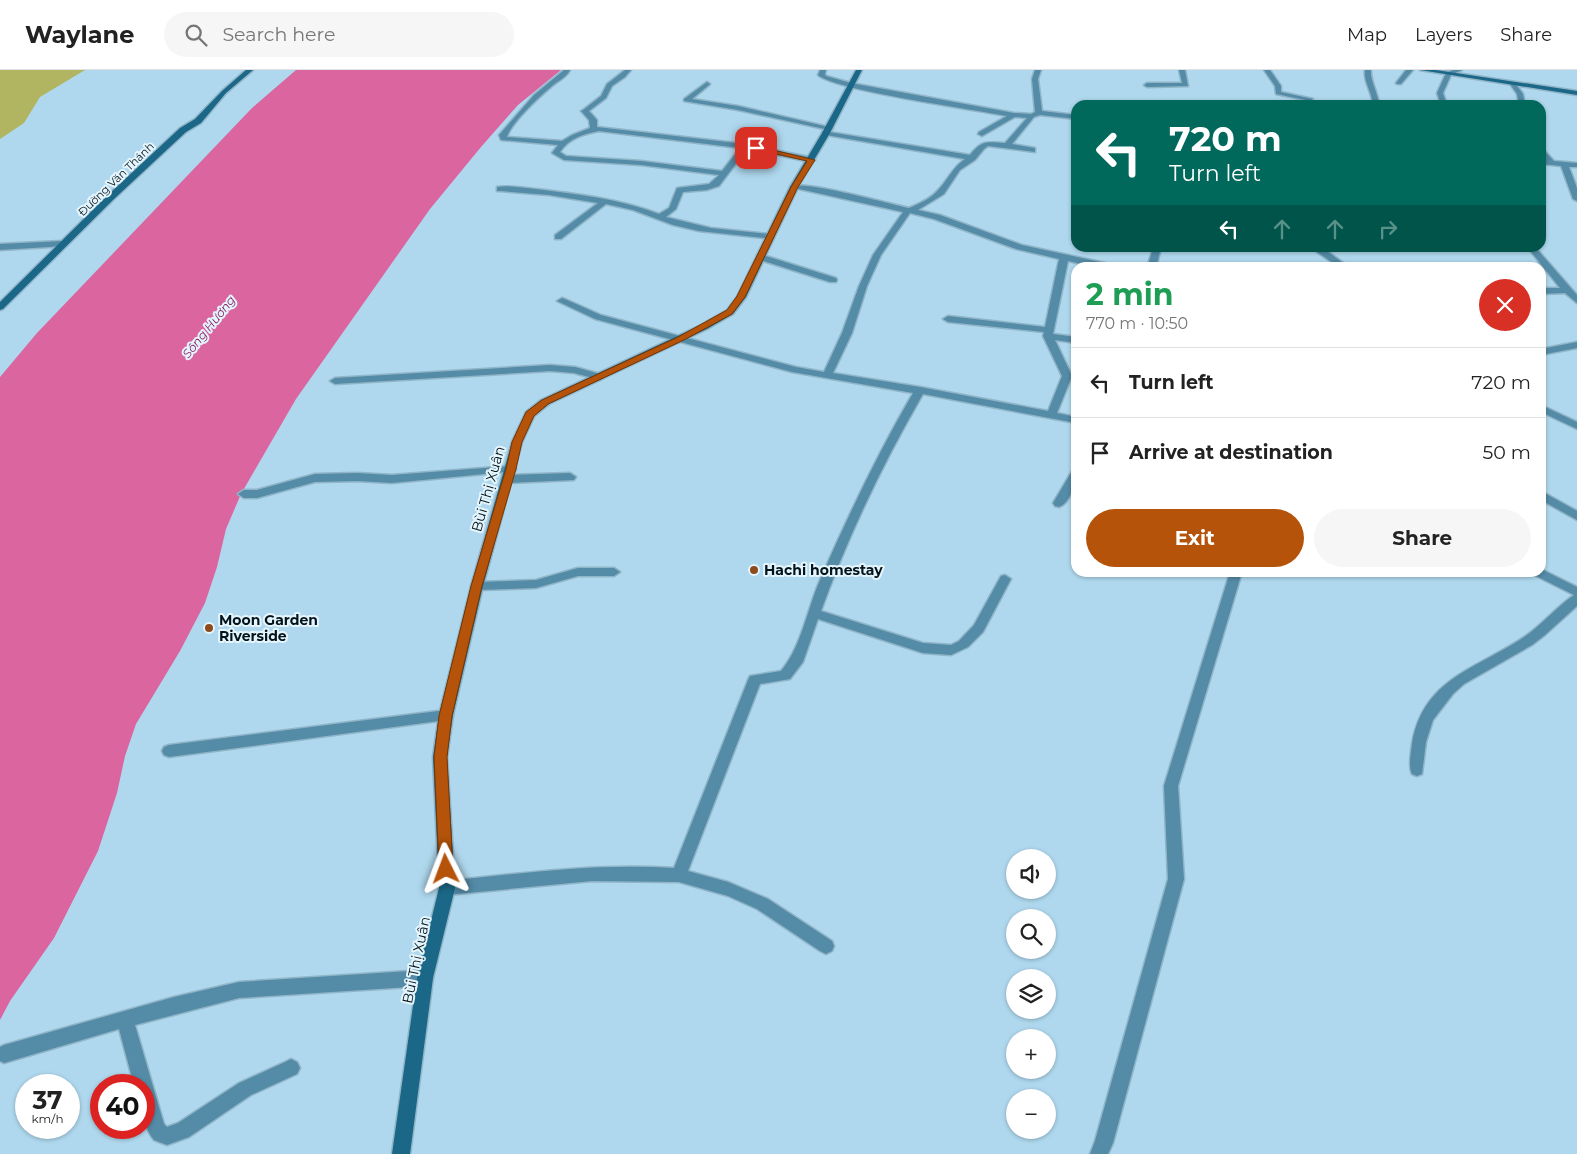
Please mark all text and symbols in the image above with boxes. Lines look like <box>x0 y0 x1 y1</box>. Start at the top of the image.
search box <box>164 12 514 57</box>
text: Waylane <box>25 20 134 49</box>
icon: search <box>182 21 210 49</box>
text: Search here <box>222 23 335 46</box>
text: Map <box>1347 24 1387 46</box>
text: Layers <box>1415 24 1472 46</box>
text: Share <box>1500 24 1552 46</box>
text: 720 m <box>1169 117 1282 160</box>
icon: left <box>1086 120 1151 185</box>
pin <box>735 127 777 169</box>
icon: arrive <box>742 134 770 162</box>
street label: Đường Văn Thánh <box>75 139 157 219</box>
text: Turn left <box>1169 160 1261 187</box>
icon: left <box>1215 215 1243 243</box>
icon: ahead <box>1268 215 1296 243</box>
icon: ahead <box>1321 215 1349 243</box>
icon: right <box>1374 215 1402 243</box>
text: 2 min <box>1086 276 1173 313</box>
button: close <box>1479 279 1531 331</box>
water label: Sông Hương <box>179 292 238 361</box>
text: 770 m · 10:50 <box>1086 314 1188 333</box>
icon: left <box>1086 369 1114 397</box>
text: Turn left <box>1129 371 1214 394</box>
text: 720 m <box>1471 371 1531 394</box>
icon: arrive <box>1086 439 1114 467</box>
text: Arrive at destination <box>1129 441 1333 464</box>
text: 50 m <box>1483 441 1531 464</box>
street label: Bùi Thị Xuân <box>467 444 509 534</box>
button: Exit <box>1086 509 1304 567</box>
button: Share <box>1314 509 1531 567</box>
place label: Hachi homestay <box>764 561 883 579</box>
marker: Hachi homestay <box>748 564 760 576</box>
place label: Moon Garden Riverside <box>219 611 318 645</box>
marker: Moon Garden Riverside <box>203 622 215 634</box>
position arrow <box>419 842 471 894</box>
map controls <box>1006 849 1056 1139</box>
button: sound <box>1006 849 1056 899</box>
button: search <box>1006 909 1056 959</box>
street label: Bùi Thị Xuân <box>398 915 434 1005</box>
button: layers <box>1006 969 1056 1019</box>
button: + <box>1006 1029 1056 1079</box>
speed limit sign: 40 <box>90 1074 155 1139</box>
text: 37 <box>32 1085 63 1115</box>
button: − <box>1006 1089 1056 1139</box>
text: km/h <box>31 1111 64 1126</box>

